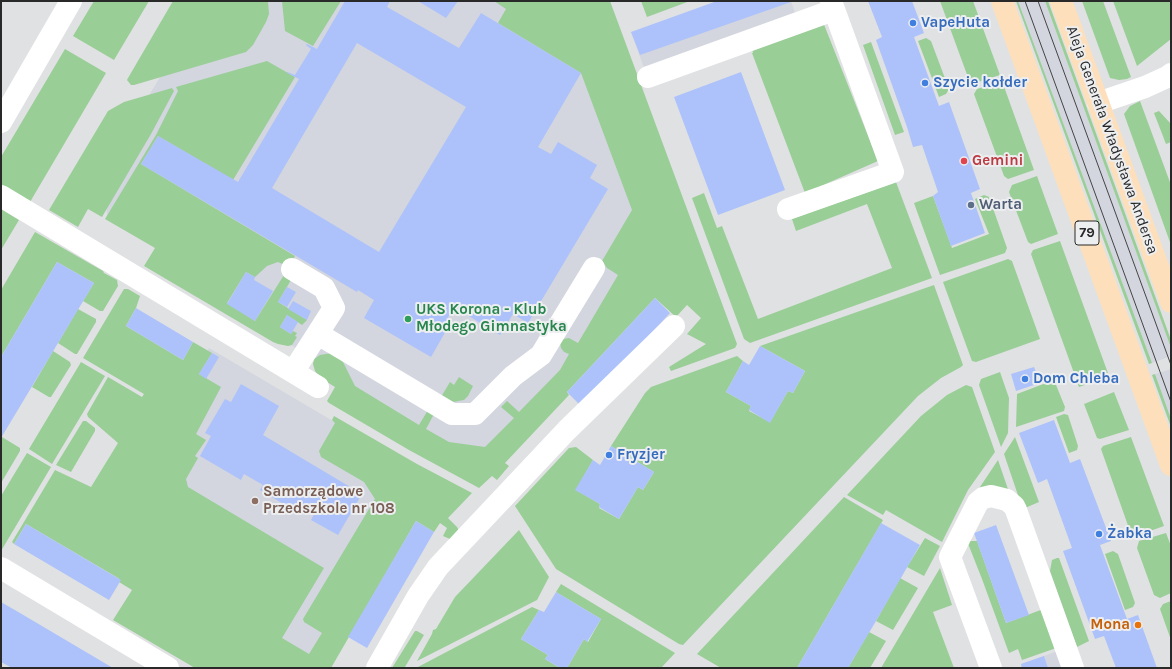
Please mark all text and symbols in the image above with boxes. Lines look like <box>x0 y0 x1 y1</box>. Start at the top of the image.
place label: VapeHuta <box>921 14 990 32</box>
marker: VapeHuta <box>908 18 918 28</box>
street label: Aleja Generała Władysława Andersa <box>1062 23 1162 257</box>
place label: Szycie kołder <box>933 74 1027 92</box>
marker: Szycie kołder <box>920 78 930 88</box>
place label: Gemini <box>972 152 1024 170</box>
marker: Gemini <box>959 156 969 166</box>
place label: Warta <box>979 196 1022 214</box>
marker: Warta <box>966 200 976 210</box>
road number: 79 <box>1075 221 1099 245</box>
place label: UKS Korona - Klub Młodego Gimnastyka <box>416 301 567 336</box>
marker: UKS Korona - Klub Młodego Gimnastyka <box>403 314 413 324</box>
place label: Dom Chleba <box>1033 370 1119 388</box>
marker: Dom Chleba <box>1020 374 1030 384</box>
place label: Fryzjer <box>617 446 665 464</box>
marker: Fryzjer <box>604 450 614 460</box>
place label: Samorządowe Przedszkole nr 108 <box>263 483 395 518</box>
marker: Samorządowe Przedszkole nr 108 <box>250 496 260 506</box>
place label: Żabka <box>1107 525 1152 543</box>
marker: Żabka <box>1094 529 1104 539</box>
place label: Mona <box>1090 616 1130 634</box>
marker: Mona <box>1133 620 1143 630</box>

